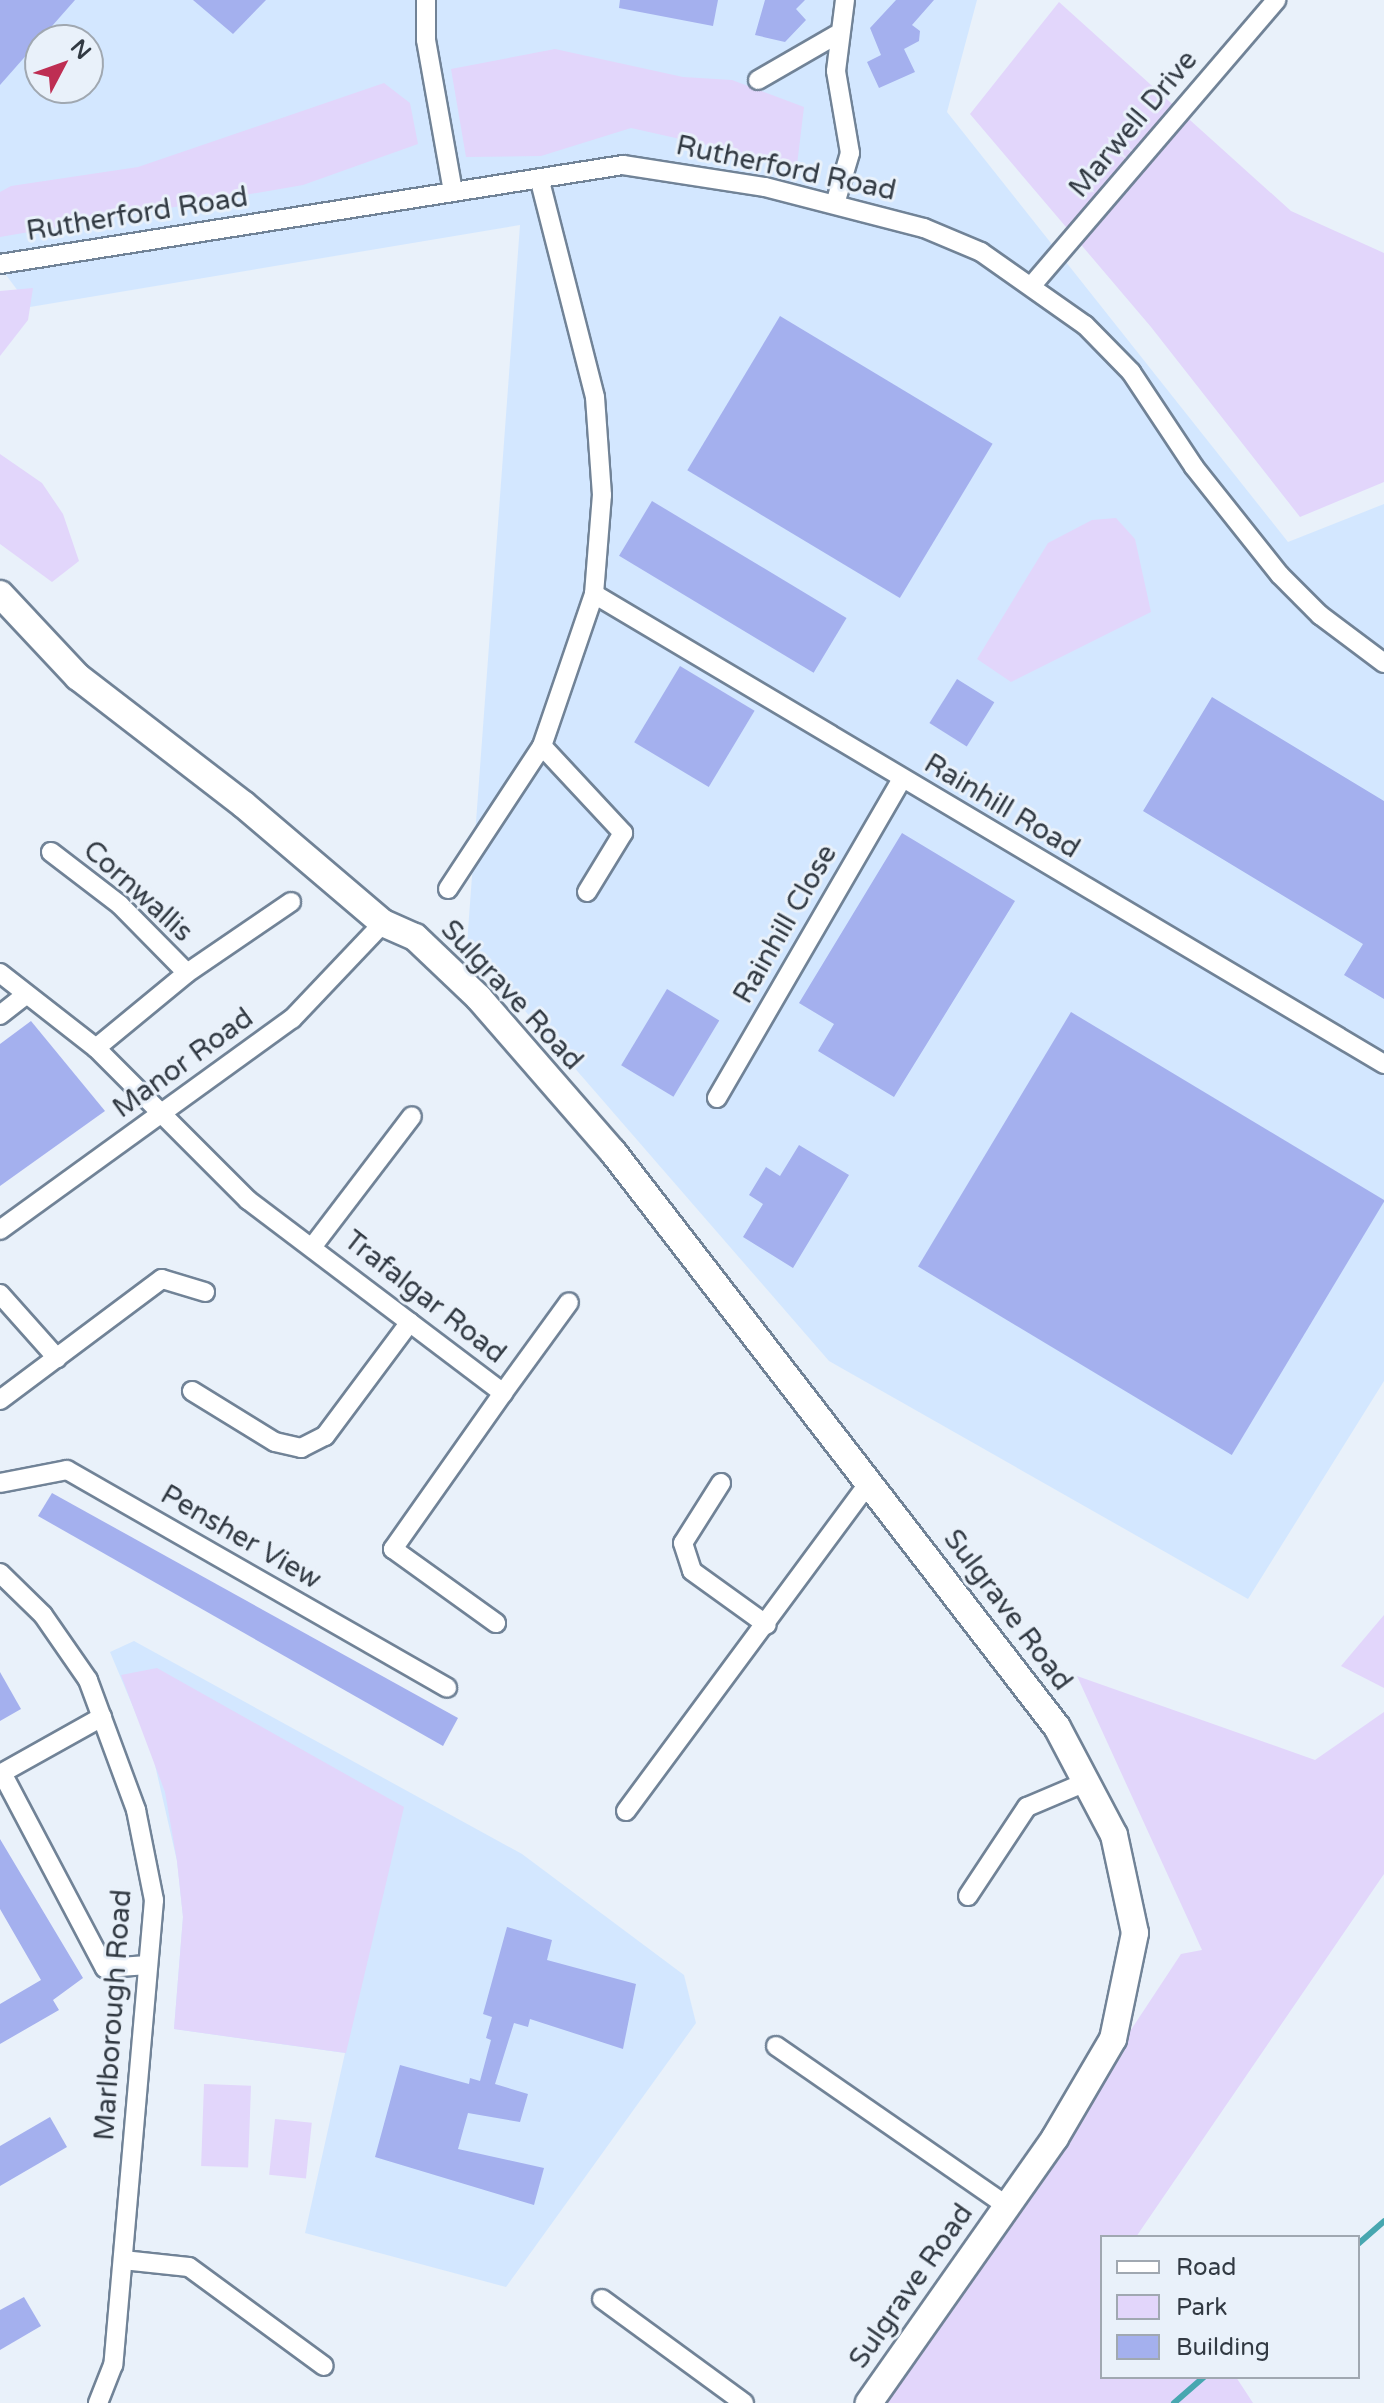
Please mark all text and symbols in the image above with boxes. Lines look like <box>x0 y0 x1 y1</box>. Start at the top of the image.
north arrow <box>24 24 104 104</box>
text: N <box>65 34 96 65</box>
street label: Marwell Drive <box>1062 44 1204 204</box>
street label: Rutherford Road <box>673 128 899 208</box>
street label: Rutherford Road <box>24 180 250 248</box>
street label: Rainhill Road <box>918 746 1086 866</box>
street label: Cornwallis <box>76 833 200 949</box>
street label: Rainhill Close <box>726 839 844 1009</box>
street label: Sulgrave Road <box>434 913 590 1077</box>
street label: Manor Road <box>106 1001 260 1125</box>
street label: Trafalgar Road <box>337 1223 513 1371</box>
street label: Pensher View <box>155 1478 327 1596</box>
street label: Sulgrave Road <box>936 1523 1080 1697</box>
street label: Marlborough Road <box>87 1888 139 2142</box>
street label: Sulgrave Road <box>842 2197 980 2375</box>
legend <box>1100 2235 1360 2379</box>
text: Road <box>1176 2253 1236 2282</box>
text: Park <box>1176 2293 1227 2322</box>
text: Building <box>1176 2333 1270 2362</box>

